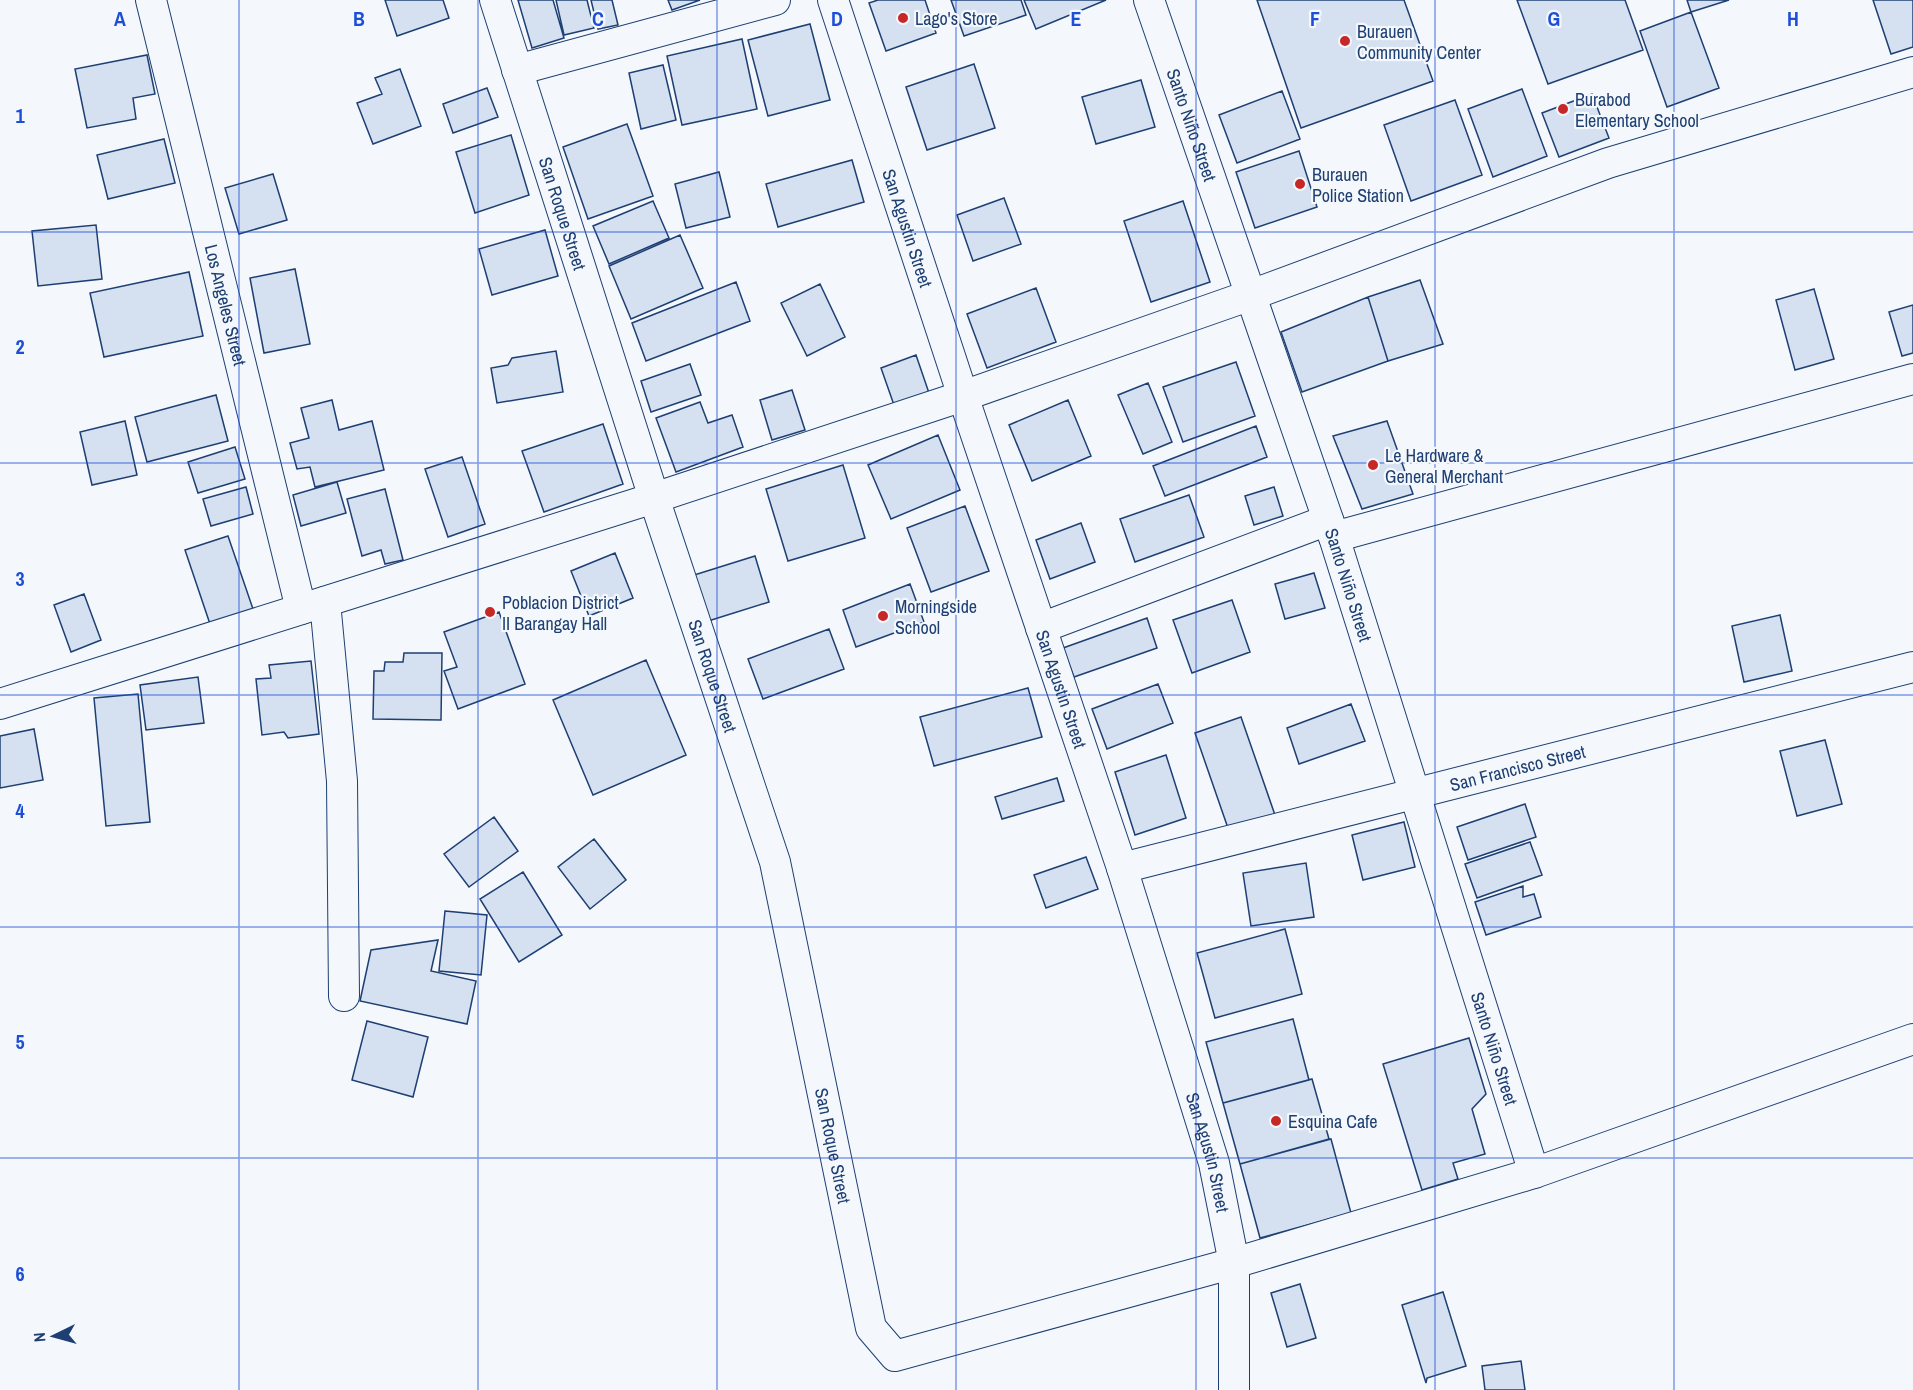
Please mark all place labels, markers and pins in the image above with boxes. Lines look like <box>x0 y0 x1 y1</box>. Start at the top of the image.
place label: Lago's Store <box>915 6 997 31</box>
marker: Lago's Store <box>896 11 910 25</box>
place label: Burauen Community Center <box>1357 19 1481 65</box>
marker: Burauen Community Center <box>1338 34 1352 48</box>
place label: Burabod Elementary School <box>1575 87 1699 133</box>
marker: Burabod Elementary School <box>1556 102 1570 116</box>
place label: Burauen Police Station <box>1312 162 1404 208</box>
marker: Burauen Police Station <box>1293 177 1307 191</box>
place label: Le Hardware & General Merchant <box>1385 443 1503 489</box>
marker: Le Hardware & General Merchant <box>1366 458 1380 472</box>
place label: Poblacion District II Barangay Hall <box>502 590 619 636</box>
place label: Morningside School <box>895 594 977 640</box>
marker: Poblacion District II Barangay Hall <box>483 605 497 619</box>
marker: Morningside School <box>876 609 890 623</box>
place label: Esquina Cafe <box>1288 1109 1377 1134</box>
marker: Esquina Cafe <box>1269 1114 1283 1128</box>

